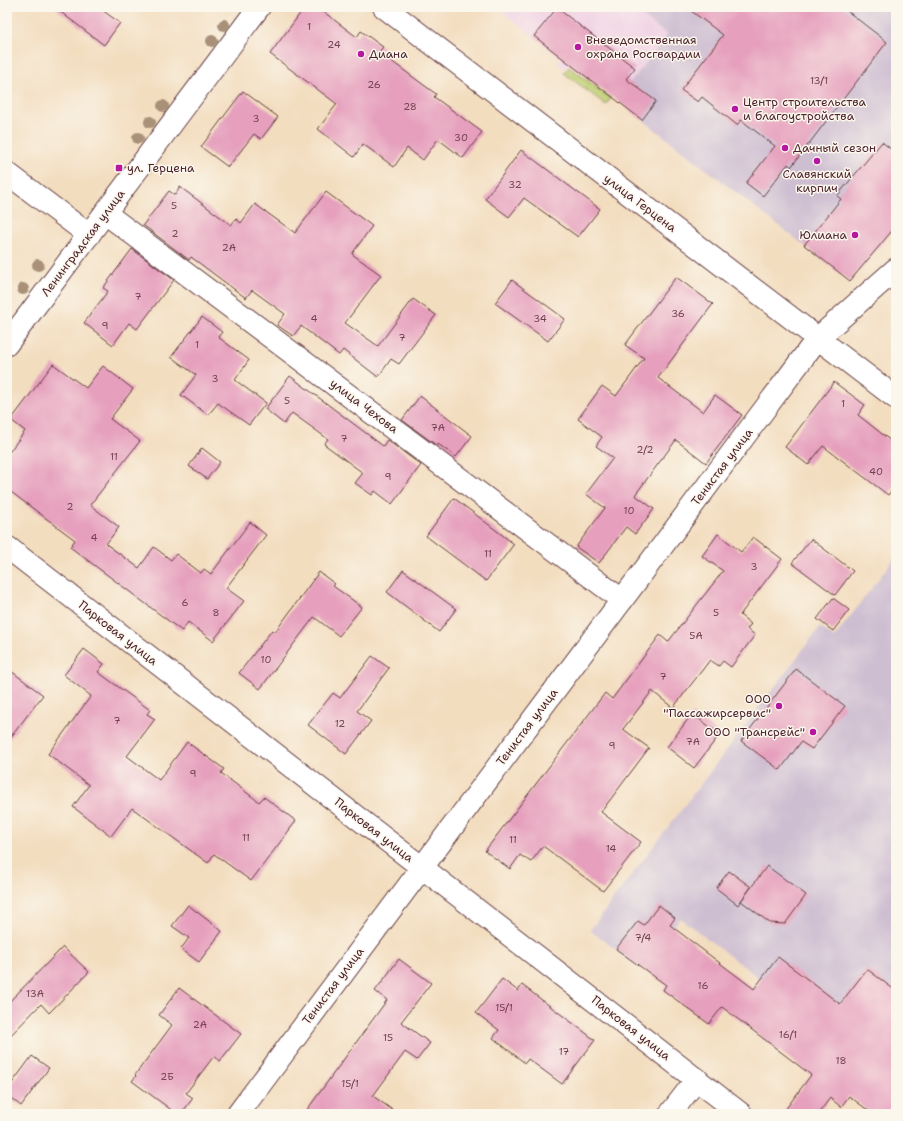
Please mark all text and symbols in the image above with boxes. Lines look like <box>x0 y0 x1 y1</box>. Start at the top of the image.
house number: 1 <box>307 20 311 33</box>
place label: Вневедомственная охрана Росгвардии <box>586 32 701 62</box>
house number: 24 <box>327 38 341 51</box>
marker: Вневедомственная охрана Росгвардии <box>573 42 583 52</box>
place label: Диана <box>369 46 408 62</box>
marker: Диана <box>356 49 366 59</box>
house number: 13/1 <box>810 74 828 87</box>
house number: 26 <box>367 78 381 91</box>
place label: Центр строительства и благоустройства <box>743 94 867 124</box>
house number: 28 <box>403 100 417 113</box>
marker: Центр строительства и благоустройства <box>730 104 740 114</box>
house number: 3 <box>253 112 260 125</box>
house number: 30 <box>454 131 468 144</box>
place label: Дачный сезон <box>793 140 876 156</box>
marker: Дачный сезон <box>780 143 790 153</box>
marker: Славянский кирпич <box>812 156 822 166</box>
place label: ул. Герцена <box>127 160 195 176</box>
marker: ул. Герцена <box>114 163 124 173</box>
place label: Славянский кирпич <box>782 166 852 196</box>
street label: улица Герцена <box>600 170 680 236</box>
house number: 32 <box>508 178 522 191</box>
street label: Ленинградская улица <box>37 186 129 300</box>
house number: 5 <box>171 199 177 212</box>
house number: 2 <box>172 227 179 240</box>
place label: Юлиана <box>799 227 848 243</box>
marker: Юлиана <box>850 230 860 240</box>
house number: 2А <box>222 241 236 254</box>
house number: 7 <box>135 290 142 303</box>
house number: 36 <box>671 307 685 320</box>
house number: 4 <box>311 312 318 325</box>
house number: 34 <box>533 312 547 325</box>
house number: 9 <box>102 319 109 332</box>
house number: 7 <box>399 331 406 344</box>
house number: 1 <box>195 338 199 351</box>
house number: 3 <box>212 372 219 385</box>
street label: улица Чехова <box>327 375 402 437</box>
house number: 5 <box>284 394 290 407</box>
house number: 1 <box>841 397 845 410</box>
house number: 7А <box>431 421 445 434</box>
street label: Тенистая улица <box>688 425 757 509</box>
house number: 7 <box>341 432 348 445</box>
house number: 2/2 <box>636 443 654 456</box>
house number: 11 <box>110 450 118 463</box>
house number: 40 <box>869 465 883 478</box>
house number: 9 <box>385 470 392 483</box>
house number: 2 <box>67 500 74 513</box>
house number: 10 <box>624 504 634 517</box>
house number: 4 <box>91 531 98 544</box>
house number: 11 <box>484 547 492 560</box>
house number: 3 <box>751 560 758 573</box>
house number: 6 <box>182 596 189 609</box>
street label: Парковая улица <box>75 597 161 669</box>
house number: 8 <box>213 606 220 619</box>
house number: 5 <box>713 606 719 619</box>
house number: 5А <box>689 629 703 642</box>
house number: 10 <box>261 653 271 666</box>
house number: 7 <box>660 670 667 683</box>
street label: Тенистая улица <box>493 685 562 769</box>
place label: ООО "Пассажирсервис" <box>663 691 771 721</box>
marker: ООО "Пассажирсервис" <box>774 701 784 711</box>
house number: 7 <box>114 714 121 727</box>
house number: 12 <box>335 717 345 730</box>
place label: ООО "Трансрейс" <box>704 724 805 740</box>
marker: ООО "Трансрейс" <box>808 727 818 737</box>
house number: 7А <box>686 735 700 748</box>
house number: 9 <box>609 739 616 752</box>
house number: 9 <box>190 767 197 780</box>
street label: Парковая улица <box>331 794 417 866</box>
house number: 11 <box>242 831 250 844</box>
house number: 11 <box>509 833 517 846</box>
house number: 14 <box>606 842 616 855</box>
house number: 7/4 <box>635 931 651 944</box>
street label: Тенистая улица <box>299 944 368 1028</box>
house number: 16 <box>698 979 708 992</box>
house number: 13А <box>26 987 44 1000</box>
street label: Парковая улица <box>588 992 674 1064</box>
house number: 15/1 <box>495 1001 513 1014</box>
house number: 2А <box>193 1018 207 1031</box>
house number: 16/1 <box>779 1028 797 1041</box>
house number: 15 <box>383 1031 393 1044</box>
house number: 17 <box>559 1045 569 1058</box>
house number: 18 <box>835 1054 847 1067</box>
house number: 2Б <box>160 1070 174 1083</box>
house number: 15/1 <box>341 1077 359 1090</box>

